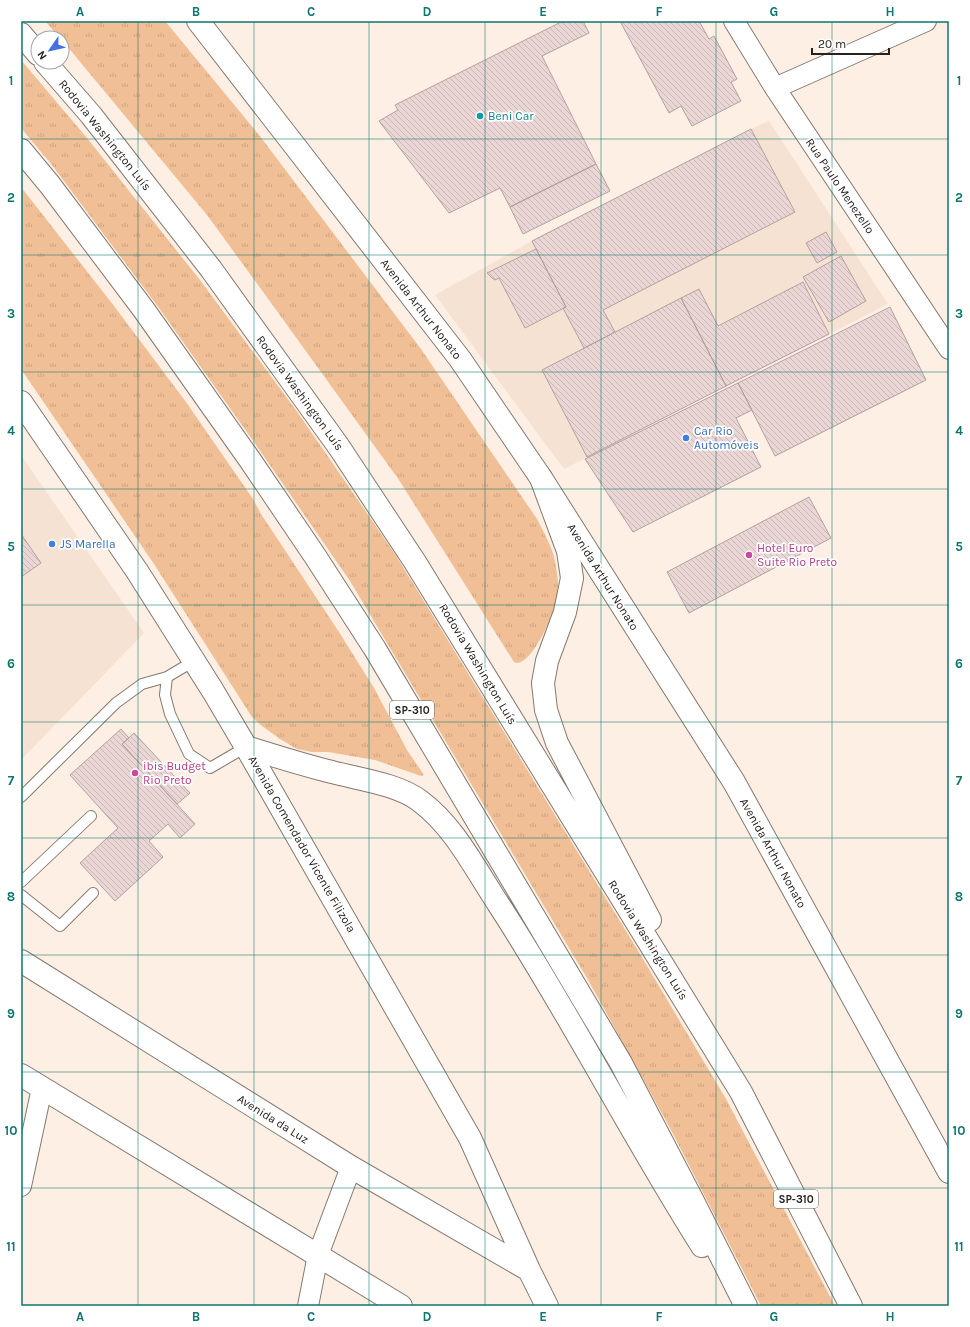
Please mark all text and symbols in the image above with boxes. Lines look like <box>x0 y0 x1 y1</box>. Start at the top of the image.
text: A <box>76 4 84 19</box>
text: B <box>192 4 200 19</box>
text: C <box>307 4 315 19</box>
text: D <box>423 4 432 19</box>
text: E <box>539 4 547 19</box>
text: F <box>655 4 663 19</box>
text: G <box>770 4 778 19</box>
text: H <box>885 4 895 19</box>
north arrow <box>30 30 70 70</box>
scale bar <box>812 30 889 56</box>
text: 20 m <box>818 37 846 51</box>
text: N <box>35 48 50 62</box>
text: 1 <box>9 73 13 88</box>
text: 1 <box>957 73 961 88</box>
street label: Rodovia Washington Luís <box>56 77 154 193</box>
place label: Beni Car <box>488 109 534 123</box>
marker: Beni Car <box>475 111 485 121</box>
street label: Rua Paulo Menezello <box>803 136 877 236</box>
text: 2 <box>7 190 15 205</box>
text: 2 <box>955 190 963 205</box>
street label: Avenida Arthur Nonato <box>378 256 464 362</box>
text: 3 <box>7 306 15 321</box>
text: 3 <box>955 306 963 321</box>
street label: Rodovia Washington Luís <box>254 333 346 453</box>
text: 4 <box>7 423 15 438</box>
text: 4 <box>955 423 963 438</box>
place label: Car Rio Automóveis <box>694 424 759 452</box>
marker: Car Rio Automóveis <box>681 433 691 443</box>
street label: Avenida Arthur Nonato <box>564 521 642 633</box>
place label: JS Marella <box>60 537 116 551</box>
text: 5 <box>7 539 15 554</box>
marker: JS Marella <box>47 539 57 549</box>
text: 5 <box>955 539 963 554</box>
place label: Hotel Euro Suite Rio Preto <box>757 541 837 569</box>
marker: Hotel Euro Suite Rio Preto <box>744 550 754 560</box>
street label: Rodovia Washington Luís <box>436 601 520 727</box>
text: 6 <box>7 656 15 671</box>
text: 6 <box>955 656 963 671</box>
road number: SP-310 <box>390 701 434 719</box>
street label: Avenida Comendador Vicente Filizola <box>245 753 359 935</box>
place label: ibis Budget Rio Preto <box>143 759 206 787</box>
marker: ibis Budget Rio Preto <box>130 768 140 778</box>
text: 7 <box>8 773 15 788</box>
text: 7 <box>956 773 963 788</box>
street label: Avenida Arthur Nonato <box>737 796 809 910</box>
street label: Rodovia Washington Luís <box>605 877 691 1003</box>
text: 8 <box>7 889 15 904</box>
text: 8 <box>955 889 963 904</box>
text: 9 <box>7 1006 15 1021</box>
text: 9 <box>955 1006 963 1021</box>
street label: Avenida da Luz <box>235 1092 311 1147</box>
text: 10 <box>5 1123 17 1138</box>
text: 10 <box>953 1123 965 1138</box>
road number: SP-310 <box>774 1190 818 1208</box>
text: 11 <box>6 1239 16 1254</box>
text: 11 <box>954 1239 964 1254</box>
text: A <box>76 1309 84 1324</box>
text: B <box>192 1309 200 1324</box>
text: C <box>307 1309 315 1324</box>
text: D <box>423 1309 432 1324</box>
text: E <box>539 1309 547 1324</box>
text: F <box>655 1309 663 1324</box>
text: G <box>770 1309 778 1324</box>
text: H <box>885 1309 895 1324</box>

